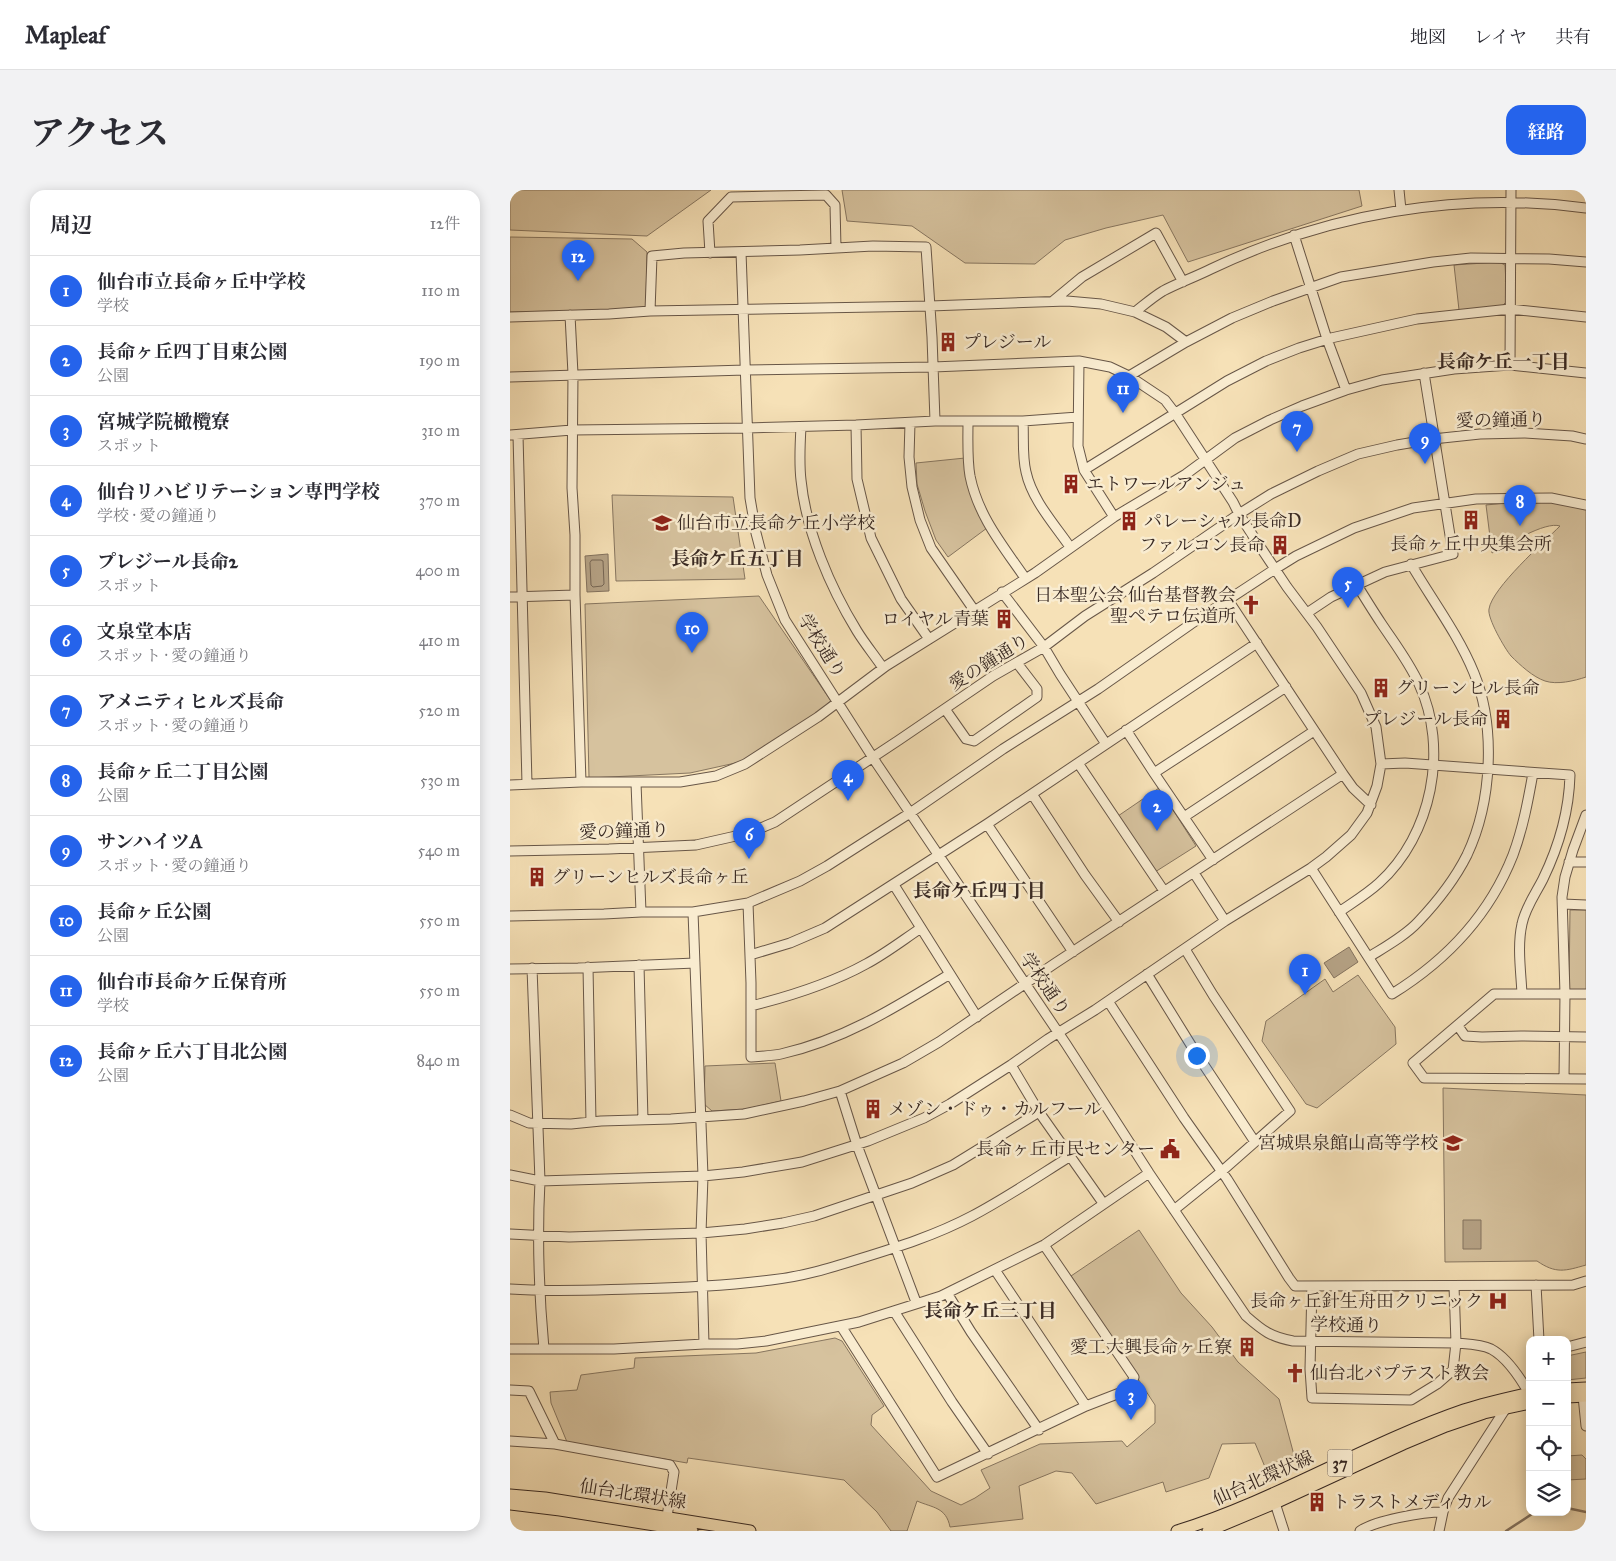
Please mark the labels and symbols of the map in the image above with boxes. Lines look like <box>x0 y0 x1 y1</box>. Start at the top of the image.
pin: 12 <box>562 240 594 281</box>
building icon: プレジール <box>937 331 959 353</box>
place label: プレジール <box>963 331 1051 353</box>
district label: 長命ケ丘一丁目 <box>1436 350 1570 373</box>
pin: 11 <box>1107 372 1139 413</box>
street label: 愛の鐘通り <box>1456 408 1546 432</box>
pin: 7 <box>1281 411 1313 452</box>
pin: 9 <box>1409 423 1441 464</box>
building icon: エトワールアンジュ <box>1060 473 1082 495</box>
place label: エトワールアンジュ <box>1086 473 1246 495</box>
pin: 8 <box>1504 485 1536 526</box>
building icon: 長命ヶ丘中央集会所 <box>1460 509 1482 531</box>
building icon: パレーシャル長命D <box>1118 510 1140 532</box>
place label: パレーシャル長命D <box>1144 510 1301 532</box>
school or university icon: 仙台市立長命ケ丘小学校 <box>651 512 673 534</box>
place label: 仙台市立長命ケ丘小学校 <box>677 512 875 534</box>
place label: 長命ヶ丘中央集会所 <box>1390 533 1552 555</box>
place label: ファルコン長命 <box>1139 534 1265 556</box>
building icon: ファルコン長命 <box>1269 534 1291 556</box>
district label: 長命ケ丘五丁目 <box>670 547 804 570</box>
pin: 5 <box>1332 567 1364 608</box>
place label: 日本聖公会 仙台基督教会 聖ペテロ伝道所 <box>1034 584 1236 627</box>
church icon: 日本聖公会 仙台基督教会 聖ペテロ伝道所 <box>1240 594 1262 616</box>
place label: ロイヤル青葉 <box>882 608 989 630</box>
building icon: ロイヤル青葉 <box>993 608 1015 630</box>
street label: 学校通り <box>794 610 850 682</box>
pin: 10 <box>676 612 708 653</box>
street label: 愛の鐘通り <box>945 629 1033 695</box>
building icon: グリーンヒル長命 <box>1370 677 1392 699</box>
place label: グリーンヒル長命 <box>1396 677 1540 699</box>
place label: プレジール長命 <box>1364 708 1488 730</box>
building icon: プレジール長命 <box>1492 708 1514 730</box>
pin: 4 <box>832 760 864 801</box>
pin: 2 <box>1141 790 1173 831</box>
street label: 愛の鐘通り <box>579 818 669 844</box>
pin: 6 <box>733 818 765 859</box>
building icon: グリーンヒルズ長命ヶ丘 <box>526 866 548 888</box>
place label: グリーンヒルズ長命ヶ丘 <box>552 866 749 888</box>
district label: 長命ケ丘四丁目 <box>912 879 1046 902</box>
street label: 学校通り <box>1015 948 1075 1020</box>
pin: 1 <box>1289 954 1321 995</box>
your location <box>1184 1043 1210 1069</box>
building icon: メゾン・ドゥ・カルフール <box>862 1098 884 1120</box>
place label: メゾン・ドゥ・カルフール <box>888 1098 1102 1120</box>
place label: 宮城県泉館山高等学校 <box>1258 1132 1438 1154</box>
school or university icon: 宮城県泉館山高等学校 <box>1442 1132 1464 1154</box>
place label: 長命ヶ丘市民センター <box>976 1138 1155 1160</box>
public building icon: 長命ヶ丘市民センター <box>1159 1138 1181 1160</box>
place label: 長命ヶ丘針生舟田クリニック <box>1250 1290 1483 1312</box>
hospital icon: 長命ヶ丘針生舟田クリニック <box>1487 1290 1509 1312</box>
district label: 長命ケ丘三丁目 <box>923 1299 1057 1322</box>
street label: 学校通り <box>1310 1313 1382 1337</box>
place label: 愛工大興長命ヶ丘寮 <box>1070 1336 1232 1358</box>
building icon: 愛工大興長命ヶ丘寮 <box>1236 1336 1258 1358</box>
church icon: 仙台北バプテスト教会 <box>1284 1362 1306 1384</box>
place label: 仙台北バプテスト教会 <box>1310 1362 1489 1384</box>
pin: 3 <box>1115 1379 1147 1420</box>
street label: 仙台北環状線 <box>1209 1446 1317 1510</box>
road number: 37 <box>1328 1450 1352 1476</box>
street label: 仙台北環状線 <box>578 1475 688 1513</box>
building icon: トラストメディカル <box>1306 1491 1328 1513</box>
place label: トラストメディカル <box>1332 1491 1492 1513</box>

